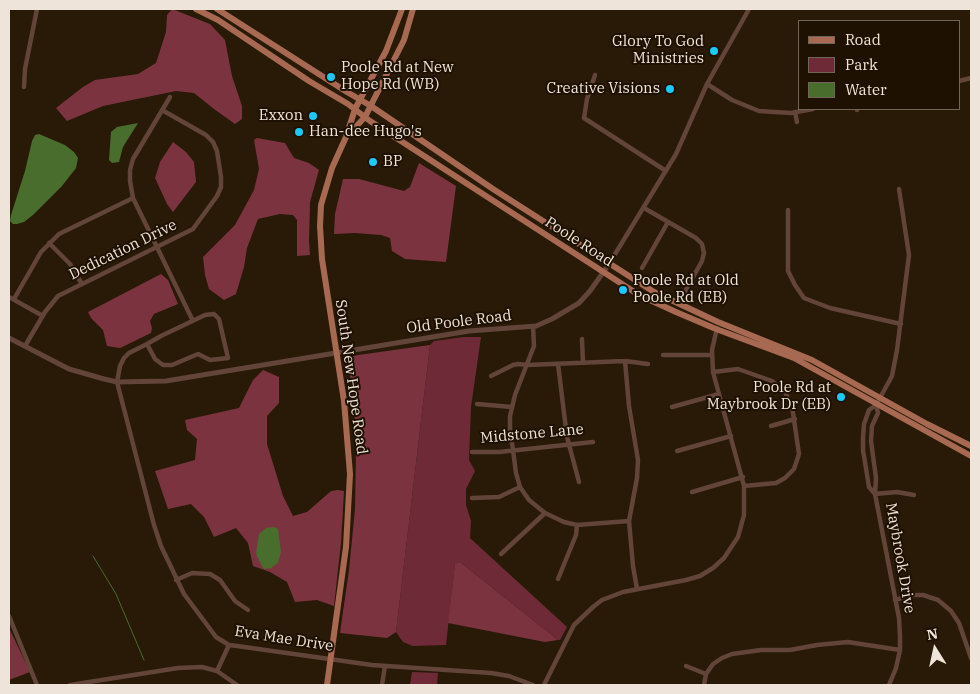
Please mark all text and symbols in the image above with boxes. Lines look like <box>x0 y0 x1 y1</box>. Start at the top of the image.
legend <box>798 20 960 110</box>
text: Road <box>845 30 881 49</box>
place label: Glory To God Ministries <box>612 33 704 68</box>
marker: Glory To God Ministries <box>708 45 720 57</box>
text: Park <box>845 55 878 74</box>
place label: Poole Rd at New Hope Rd (WB) <box>341 59 454 94</box>
marker: Poole Rd at New Hope Rd (WB) <box>325 71 337 83</box>
place label: Creative Visions <box>546 80 660 98</box>
text: Water <box>845 80 887 99</box>
marker: Creative Visions <box>664 83 676 95</box>
place label: Exxon <box>259 107 303 125</box>
marker: Exxon <box>307 110 319 122</box>
place label: Han-dee Hugo's <box>309 123 422 141</box>
marker: Han-dee Hugo's <box>293 126 305 138</box>
place label: BP <box>383 153 402 171</box>
marker: BP <box>367 156 379 168</box>
street label: Poole Road <box>541 213 617 271</box>
street label: Dedication Drive <box>66 216 180 284</box>
place label: Poole Rd at Old Poole Rd (EB) <box>633 272 739 307</box>
marker: Poole Rd at Old Poole Rd (EB) <box>617 284 629 296</box>
street label: South New Hope Road <box>331 298 371 456</box>
street label: Old Poole Road <box>405 307 513 337</box>
place label: Poole Rd at Maybrook Dr (EB) <box>707 379 831 414</box>
marker: Poole Rd at Maybrook Dr (EB) <box>835 391 847 403</box>
street label: Midstone Lane <box>480 421 584 447</box>
street label: Maybrook Drive <box>881 501 919 615</box>
street label: Eva Mae Drive <box>233 622 335 656</box>
north arrow <box>910 624 960 674</box>
text: N <box>925 624 939 644</box>

